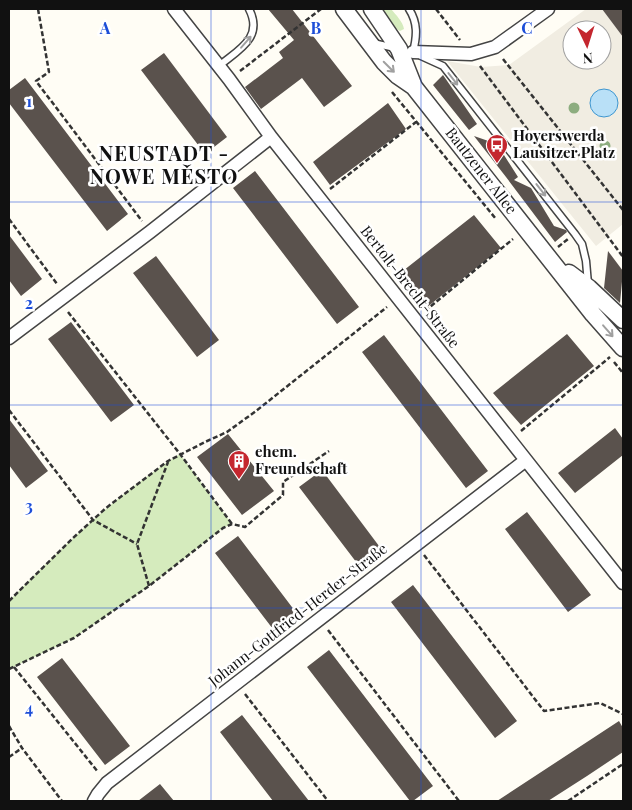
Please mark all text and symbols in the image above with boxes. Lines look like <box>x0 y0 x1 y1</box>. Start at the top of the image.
text: A <box>99 17 111 38</box>
text: B <box>311 17 322 38</box>
text: C <box>521 17 533 38</box>
north arrow <box>562 20 612 70</box>
one-way arrow <box>240 35 251 48</box>
text: N <box>582 49 594 68</box>
one-way arrow <box>383 61 396 73</box>
one-way arrow <box>447 72 458 85</box>
text: 1 <box>26 90 32 111</box>
street label: Bautzener Allee <box>442 123 522 218</box>
place label: Hoyerswerda Lausitzer Platz <box>513 125 615 162</box>
bus stop icon: Hoyerswerda Lausitzer Platz <box>485 133 509 164</box>
district label: NEUSTADT - NOWE MĚSTO <box>90 139 238 189</box>
one-way arrow <box>535 183 546 196</box>
street label: Bertolt-Brecht-Straße <box>357 221 465 352</box>
text: 2 <box>25 292 33 313</box>
one-way arrow <box>602 324 614 337</box>
place label: ehem. Freundschaft <box>255 441 348 478</box>
building icon: ehem. Freundschaft <box>227 449 251 480</box>
text: 3 <box>25 495 33 516</box>
street label: Johann-Gottfried-Herder-Straße <box>203 538 391 691</box>
text: 4 <box>25 697 33 718</box>

